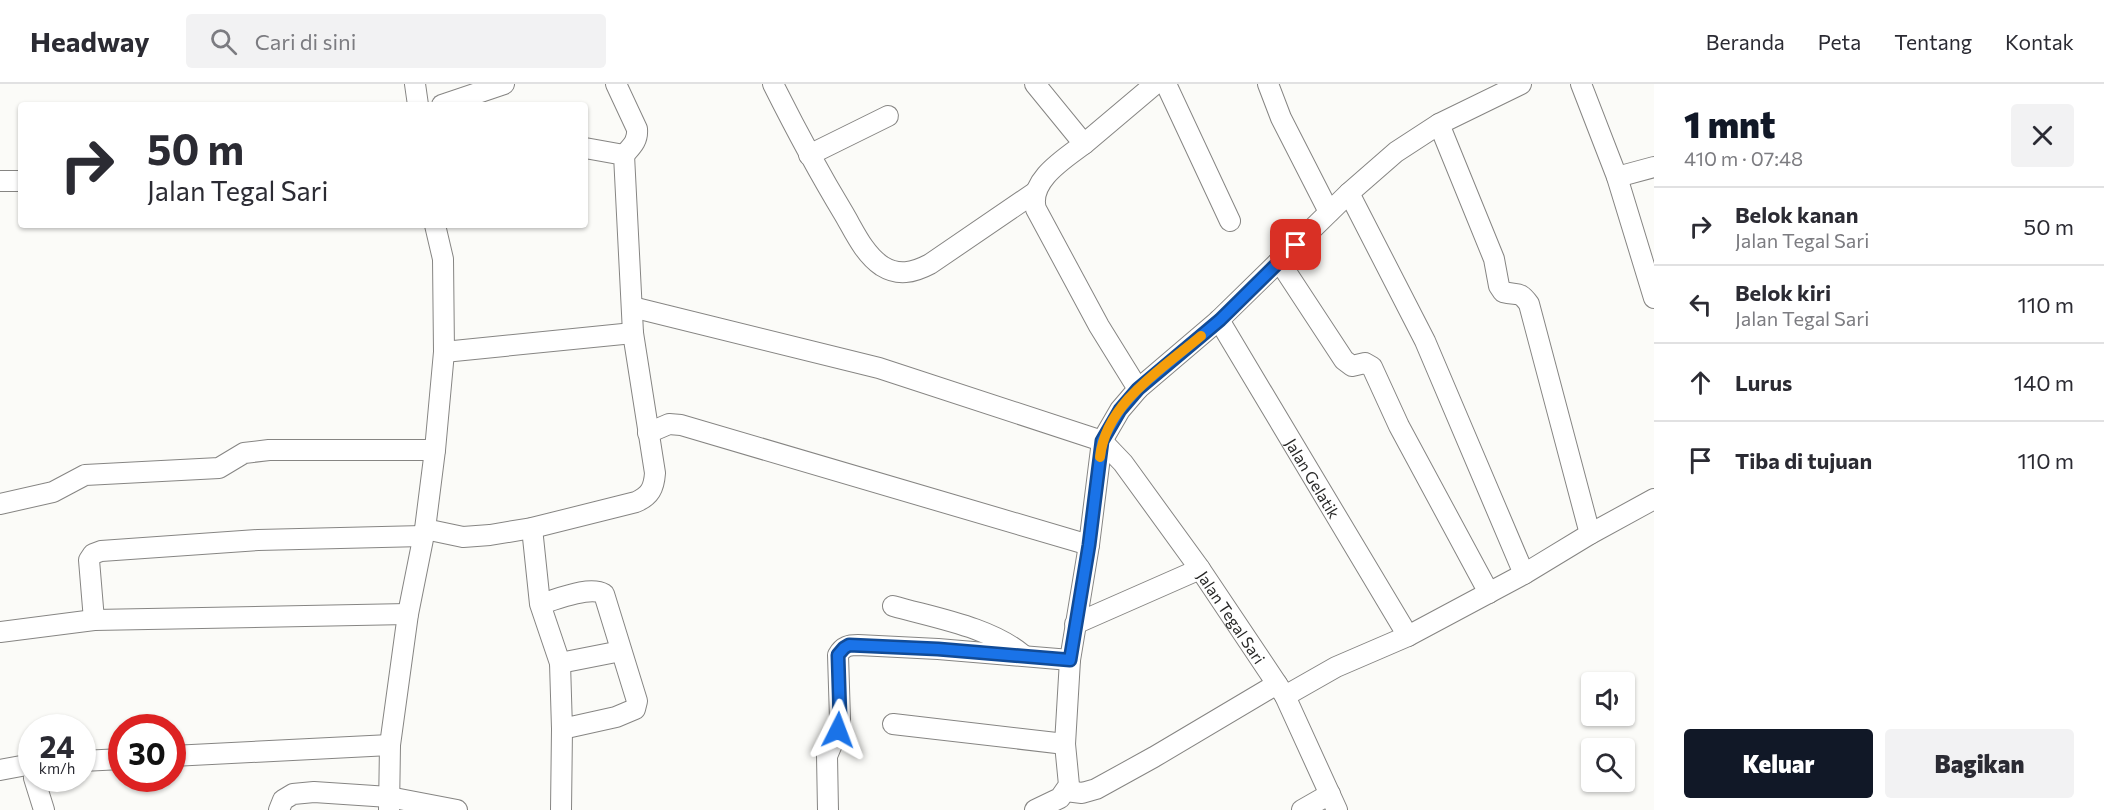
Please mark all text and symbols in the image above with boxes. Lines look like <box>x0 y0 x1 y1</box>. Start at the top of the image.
search box <box>186 14 606 68</box>
text: Headway <box>30 24 150 58</box>
icon: search <box>207 25 240 58</box>
text: Cari di sini <box>255 28 356 55</box>
text: Beranda <box>1706 29 1785 54</box>
text: Peta <box>1818 29 1861 54</box>
text: Tentang <box>1894 29 1972 54</box>
text: Kontak <box>2005 29 2074 54</box>
text: 1 mnt <box>1684 101 1775 145</box>
button: close <box>2011 104 2074 167</box>
text: 50 m <box>147 122 244 174</box>
icon: right <box>48 126 126 204</box>
text: 410 m · 07:48 <box>1684 146 1803 170</box>
text: Jalan Tegal Sari <box>147 174 328 207</box>
text: Belok kanan <box>1735 201 1858 228</box>
icon: right <box>1684 210 1717 243</box>
text: 50 m <box>2024 213 2074 240</box>
pin <box>1270 219 1321 270</box>
icon: arrive <box>1279 228 1312 261</box>
text: Jalan Tegal Sari <box>1735 228 1869 252</box>
text: Belok kiri <box>1735 279 1831 306</box>
icon: left <box>1684 288 1717 321</box>
text: 110 m <box>2017 291 2074 318</box>
text: Jalan Tegal Sari <box>1735 306 1869 330</box>
icon: ahead <box>1684 366 1717 399</box>
text: Lurus <box>1735 369 1792 396</box>
text: 140 m <box>2014 369 2074 396</box>
street label: Jalan Gelatik <box>1282 435 1345 522</box>
icon: arrive <box>1684 444 1717 477</box>
text: Tiba di tujuan <box>1735 447 1872 474</box>
text: 110 m <box>2017 447 2074 474</box>
street label: Jalan Tegal Sari <box>1194 567 1270 667</box>
map controls <box>1581 672 1635 792</box>
button: sound <box>1581 672 1635 726</box>
position arrow <box>806 698 870 762</box>
speed limit sign: 30 <box>108 714 186 792</box>
text: 24 <box>39 727 75 764</box>
button: Keluar <box>1684 729 1873 798</box>
button: Bagikan <box>1885 729 2074 798</box>
button: search <box>1581 738 1635 792</box>
text: km/h <box>39 759 75 777</box>

